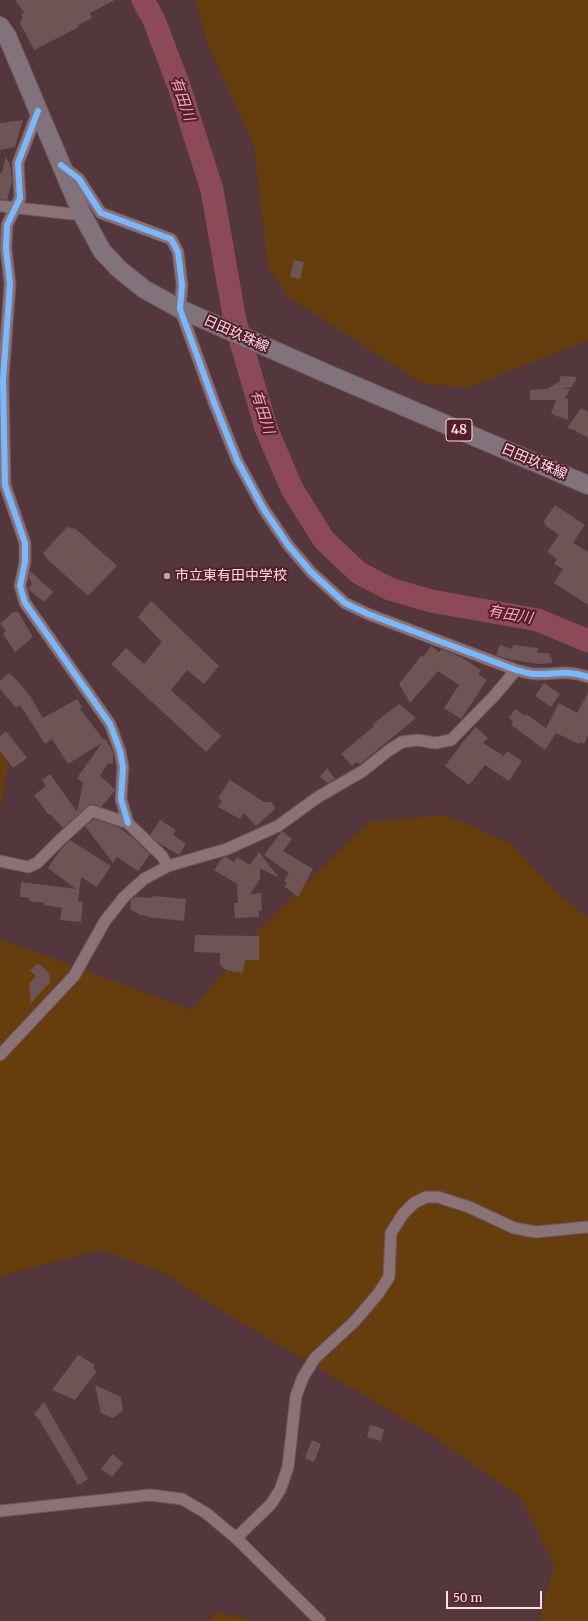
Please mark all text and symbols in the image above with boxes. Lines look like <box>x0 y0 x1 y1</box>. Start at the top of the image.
water label: 有田川 <box>166 75 198 123</box>
street label: 日田玖珠線 <box>201 312 271 356</box>
water label: 有田川 <box>246 388 278 436</box>
road number: 48 <box>446 419 472 441</box>
street label: 日田玖珠線 <box>499 441 569 483</box>
place label: 市立東有田中学校 <box>175 568 287 584</box>
marker: 市立東有田中学校 <box>162 571 172 581</box>
water label: 有田川 <box>486 602 534 628</box>
scale bar <box>448 1583 544 1609</box>
text: 50 m <box>453 1590 482 1605</box>

